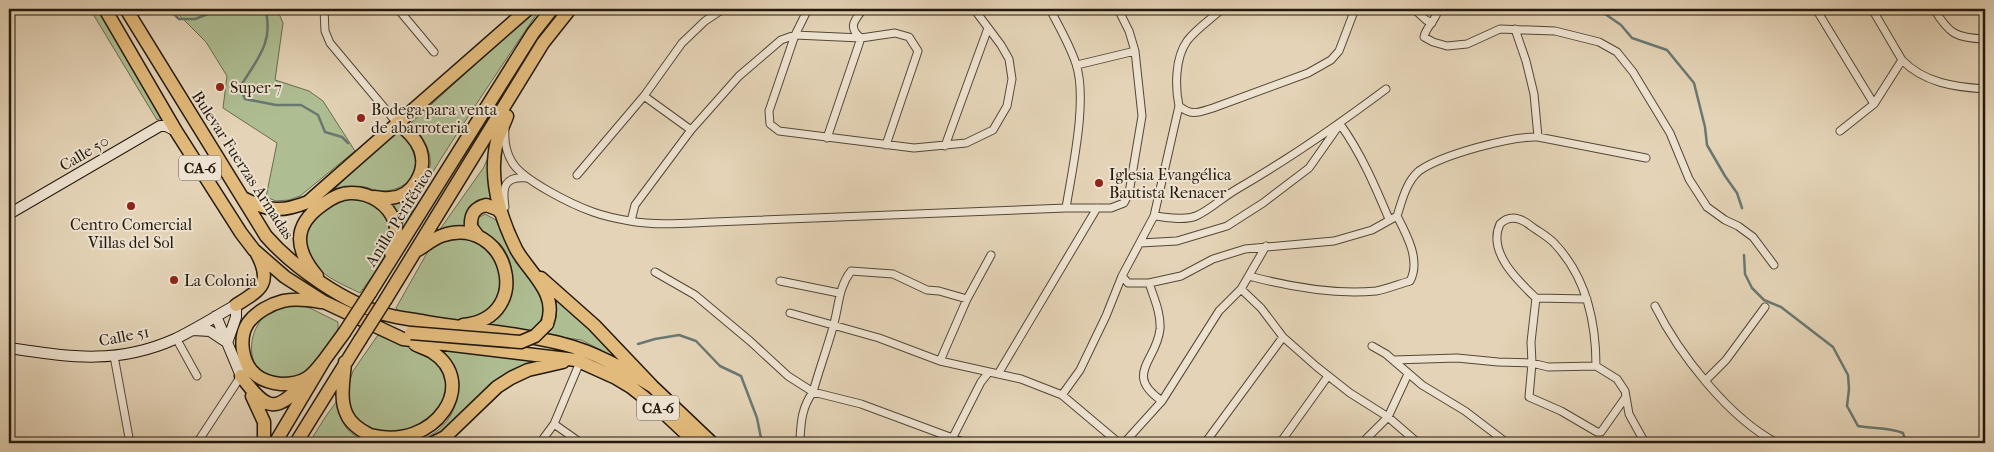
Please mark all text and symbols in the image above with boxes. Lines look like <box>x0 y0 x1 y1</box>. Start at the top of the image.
place label: Super 7 <box>230 78 282 97</box>
marker: Super 7 <box>214 81 226 93</box>
street label: Bulevar Fuerzas Armadas <box>188 87 298 243</box>
place label: Bodega para venta de abarroteria <box>371 100 498 137</box>
marker: Bodega para venta de abarroteria <box>355 112 367 124</box>
street label: Calle 50 <box>56 131 112 175</box>
road number: CA-6 <box>179 156 221 180</box>
street label: Anillo Periférico <box>360 164 437 271</box>
place label: Iglesia Evangélica Bautista Renacer <box>1109 165 1232 202</box>
marker: Iglesia Evangélica Bautista Renacer <box>1093 177 1105 189</box>
marker: Centro Comercial Villas del Sol <box>125 200 137 212</box>
place label: Centro Comercial Villas del Sol <box>70 215 193 252</box>
place label: La Colonia <box>184 271 258 290</box>
marker: La Colonia <box>168 274 180 286</box>
street label: Calle 51 <box>97 322 151 350</box>
road number: CA-6 <box>637 396 679 420</box>

